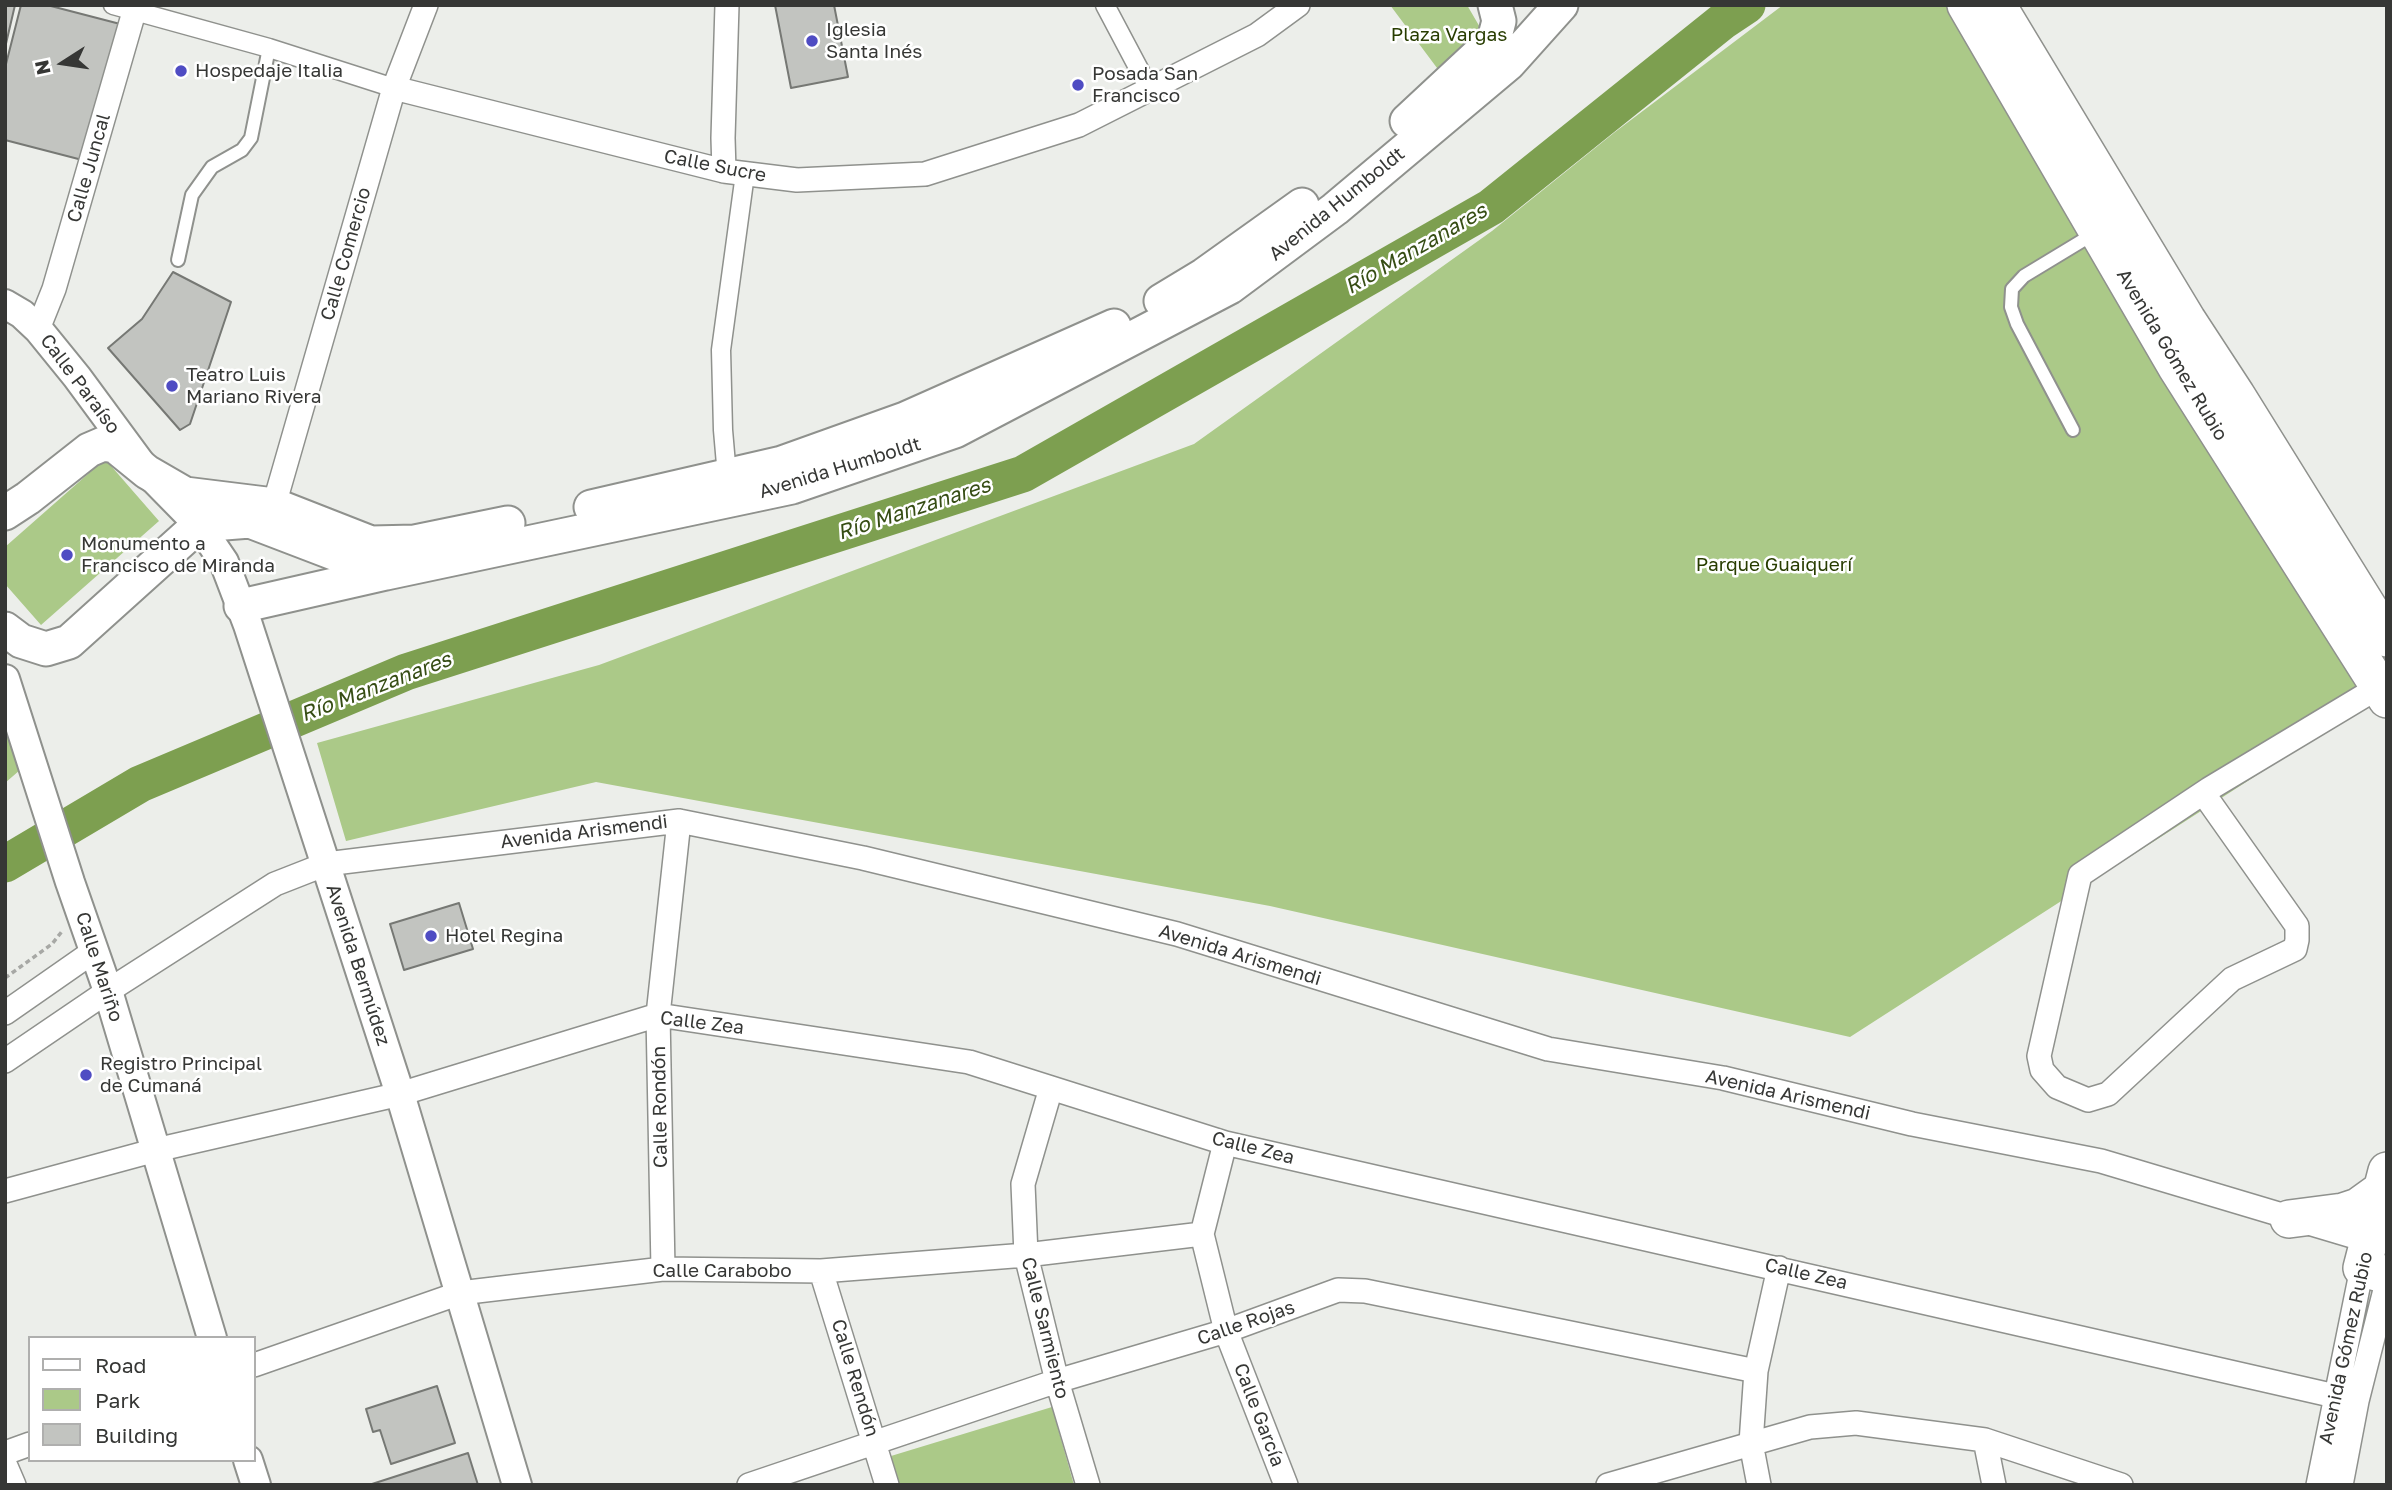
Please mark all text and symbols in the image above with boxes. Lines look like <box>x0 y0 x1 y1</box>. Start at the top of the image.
place label: Iglesia Santa Inés <box>826 19 922 63</box>
park label: Plaza Vargas <box>1391 24 1507 46</box>
north arrow <box>28 28 98 98</box>
marker: Iglesia Santa Inés <box>804 33 820 49</box>
text: N <box>29 58 55 77</box>
place label: Hospedaje Italia <box>195 60 343 82</box>
marker: Hospedaje Italia <box>173 63 189 79</box>
place label: Posada San Francisco <box>1092 63 1198 107</box>
marker: Posada San Francisco <box>1070 77 1086 93</box>
street label: Calle Juncal <box>63 111 115 225</box>
street label: Avenida Humboldt <box>1265 142 1409 266</box>
street label: Calle Sucre <box>662 145 768 187</box>
street label: Calle Comercio <box>316 185 376 323</box>
water label: Río Manzanares <box>1341 198 1491 300</box>
street label: Avenida Gómez Rubio <box>2112 265 2232 445</box>
street label: Calle Paraíso <box>35 330 125 438</box>
place label: Teatro Luis Mariano Rivera <box>186 364 321 408</box>
marker: Teatro Luis Mariano Rivera <box>164 378 180 394</box>
street label: Avenida Humboldt <box>756 433 924 503</box>
water label: Río Manzanares <box>834 472 994 546</box>
place label: Monumento a Francisco de Miranda <box>81 533 275 577</box>
marker: Monumento a Francisco de Miranda <box>59 547 75 563</box>
park label: Parque Guaiquerí <box>1696 554 1852 576</box>
water label: Río Manzanares <box>297 647 455 727</box>
street label: Avenida Arismendi <box>499 810 669 854</box>
street label: Avenida Bermúdez <box>321 881 395 1049</box>
street label: Calle Mariño <box>71 909 127 1025</box>
street label: Avenida Arismendi <box>1156 919 1324 991</box>
place label: Hotel Regina <box>445 925 563 947</box>
marker: Hotel Regina <box>423 928 439 944</box>
street label: Calle Zea <box>659 1007 745 1039</box>
street label: Calle Rondón <box>648 1046 672 1168</box>
place label: Registro Principal de Cumaná <box>100 1053 262 1097</box>
street label: Avenida Arismendi <box>1703 1065 1873 1125</box>
marker: Registro Principal de Cumaná <box>78 1067 94 1083</box>
street label: Calle Zea <box>1209 1127 1297 1169</box>
street label: Avenida Gómez Rubio <box>2314 1250 2378 1446</box>
street label: Calle Zea <box>1762 1253 1850 1295</box>
street label: Calle Sarmiento <box>1016 1255 1074 1401</box>
street label: Calle Carabobo <box>652 1260 792 1282</box>
street label: Calle Rojas <box>1194 1296 1298 1350</box>
street label: Calle Rendón <box>826 1317 884 1439</box>
legend <box>28 1336 256 1462</box>
text: Road <box>95 1352 146 1378</box>
street label: Calle García <box>1229 1360 1289 1470</box>
text: Park <box>95 1387 140 1413</box>
text: Building <box>95 1422 178 1448</box>

